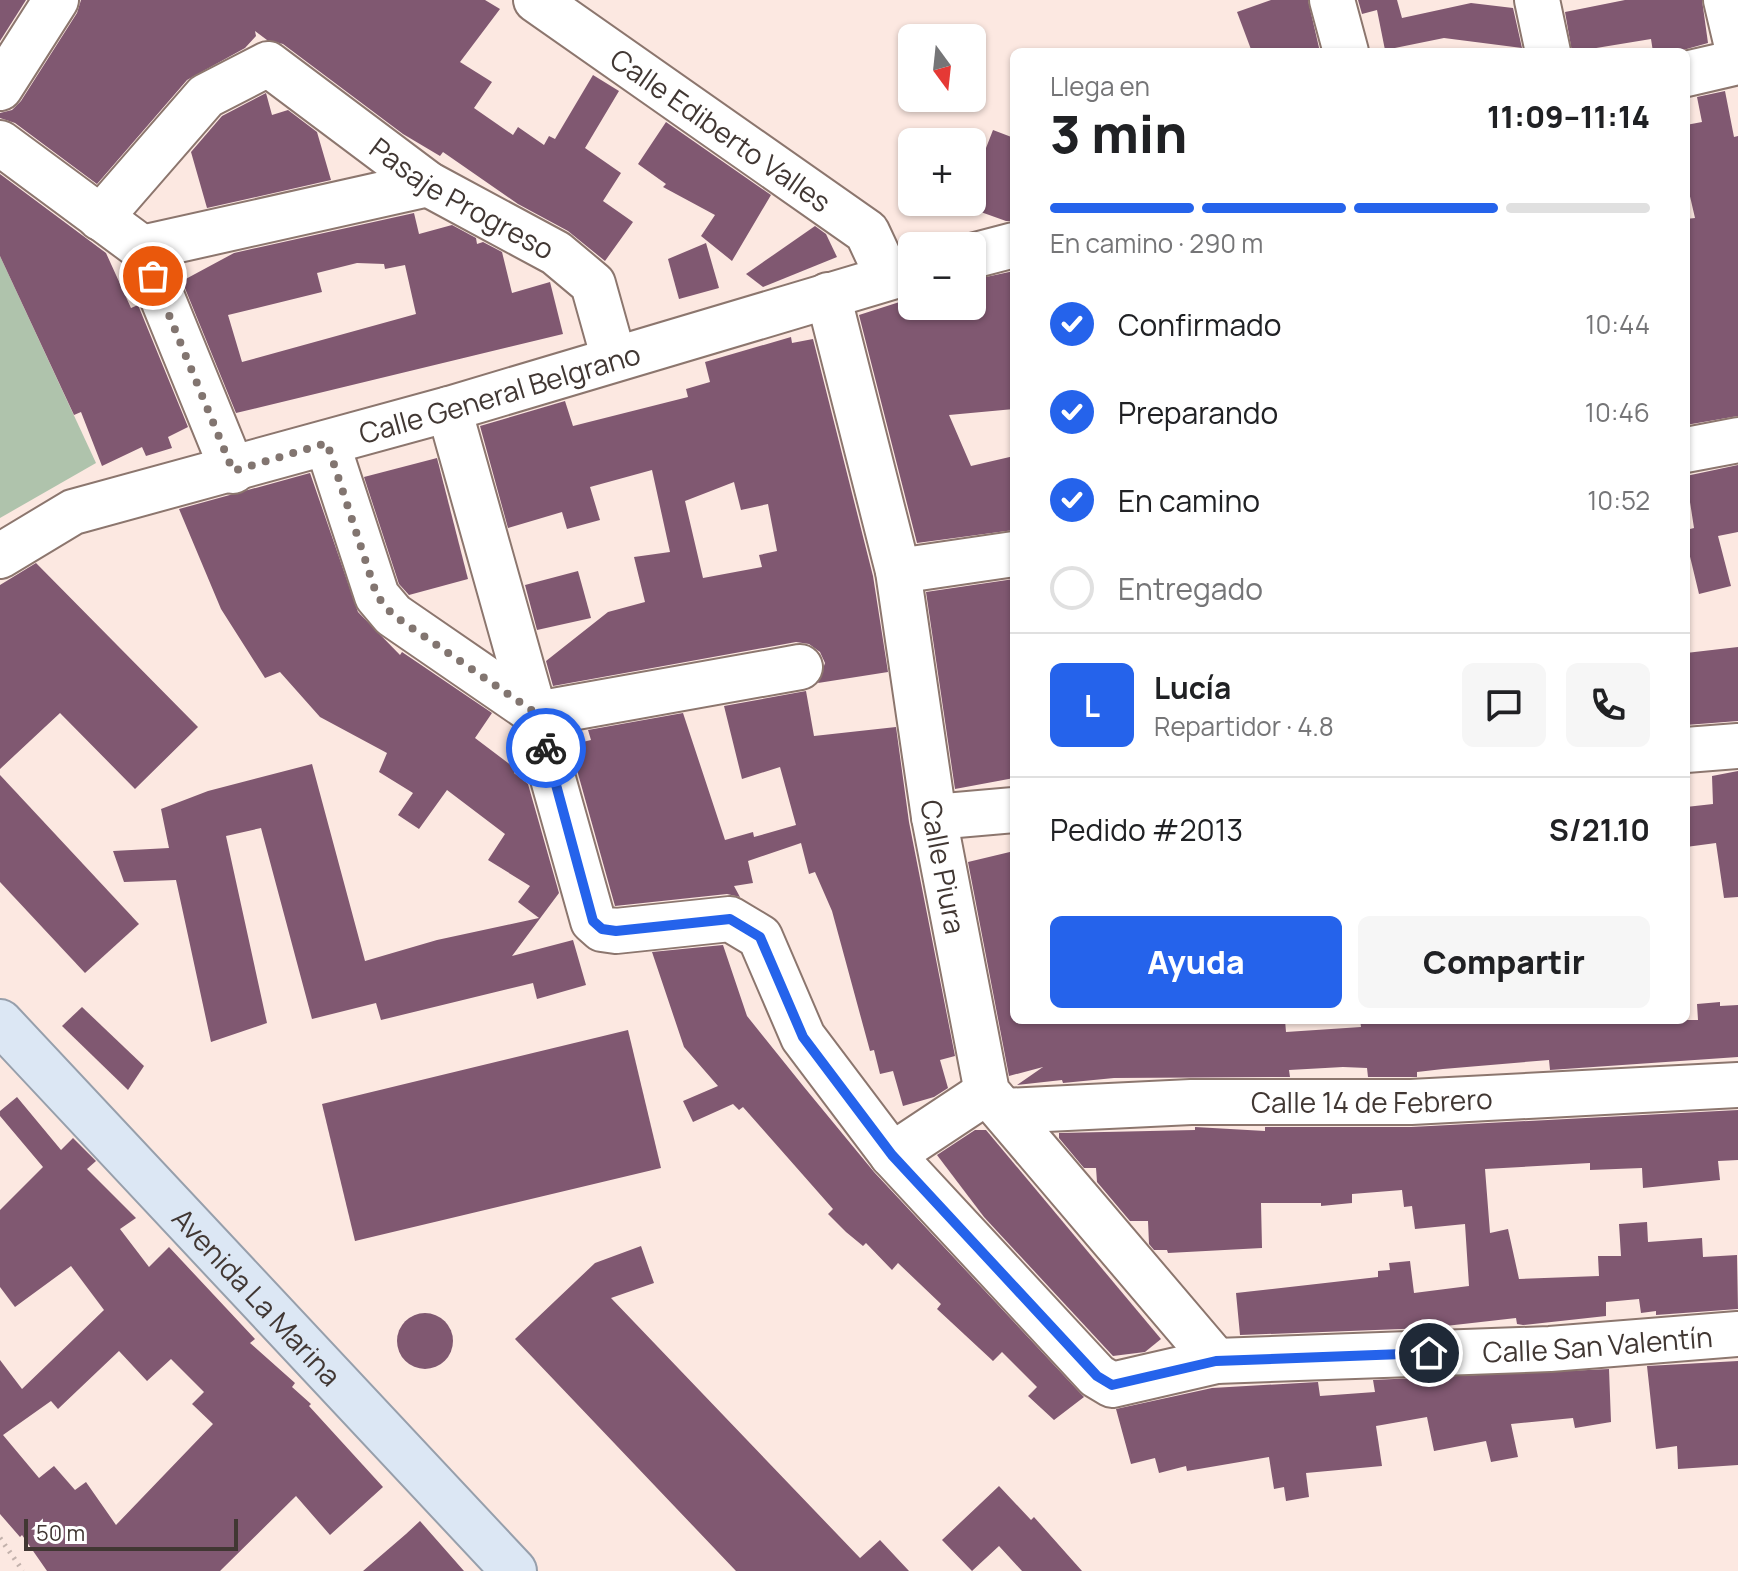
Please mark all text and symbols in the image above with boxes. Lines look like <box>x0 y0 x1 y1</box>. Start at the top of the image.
north arrow <box>898 24 986 112</box>
map controls <box>898 24 986 320</box>
street label: Calle Ediberto Valles <box>603 39 839 220</box>
text: Llega en <box>1050 68 1150 104</box>
text: 11:09–11:14 <box>1487 96 1650 137</box>
text: 3 min <box>1050 98 1187 169</box>
street label: Pasaje Progreso <box>363 128 561 268</box>
button: + <box>898 128 986 216</box>
text: En camino · 290 m <box>1050 225 1263 261</box>
button: − <box>898 232 986 320</box>
pin <box>119 242 187 310</box>
icon: bag <box>131 254 175 298</box>
icon: check <box>1050 302 1094 346</box>
text: Confirmado <box>1118 304 1282 345</box>
text: 10:44 <box>1585 306 1650 342</box>
street label: Calle General Belgrano <box>354 334 645 452</box>
icon: check <box>1050 390 1094 434</box>
text: Preparando <box>1118 392 1278 433</box>
text: 10:46 <box>1585 394 1650 430</box>
icon: check <box>1050 478 1094 522</box>
text: En camino <box>1118 480 1260 521</box>
text: 10:52 <box>1587 482 1650 518</box>
text: Entregado <box>1118 568 1263 609</box>
button: chat <box>1462 663 1546 747</box>
button: phone <box>1566 663 1650 747</box>
text: Lucía <box>1154 667 1231 708</box>
text: L <box>1084 685 1100 726</box>
courier <box>506 708 586 788</box>
text: Repartidor · 4.8 <box>1154 708 1334 744</box>
icon: bike <box>524 726 568 770</box>
street label: Calle Piura <box>913 797 975 937</box>
text: Pedido #2013 <box>1050 809 1243 850</box>
text: S/21.10 <box>1549 809 1650 850</box>
button: Ayuda <box>1050 916 1342 1008</box>
button: Compartir <box>1358 916 1650 1008</box>
street label: Calle 14 de Febrero <box>1251 1079 1493 1121</box>
street label: Avenida La Marina <box>164 1199 350 1394</box>
street label: Calle San Valentín <box>1482 1317 1714 1370</box>
pin <box>1395 1319 1463 1387</box>
icon: home <box>1407 1331 1451 1375</box>
scale bar <box>24 1515 238 1551</box>
text: 50 m <box>36 1518 85 1548</box>

